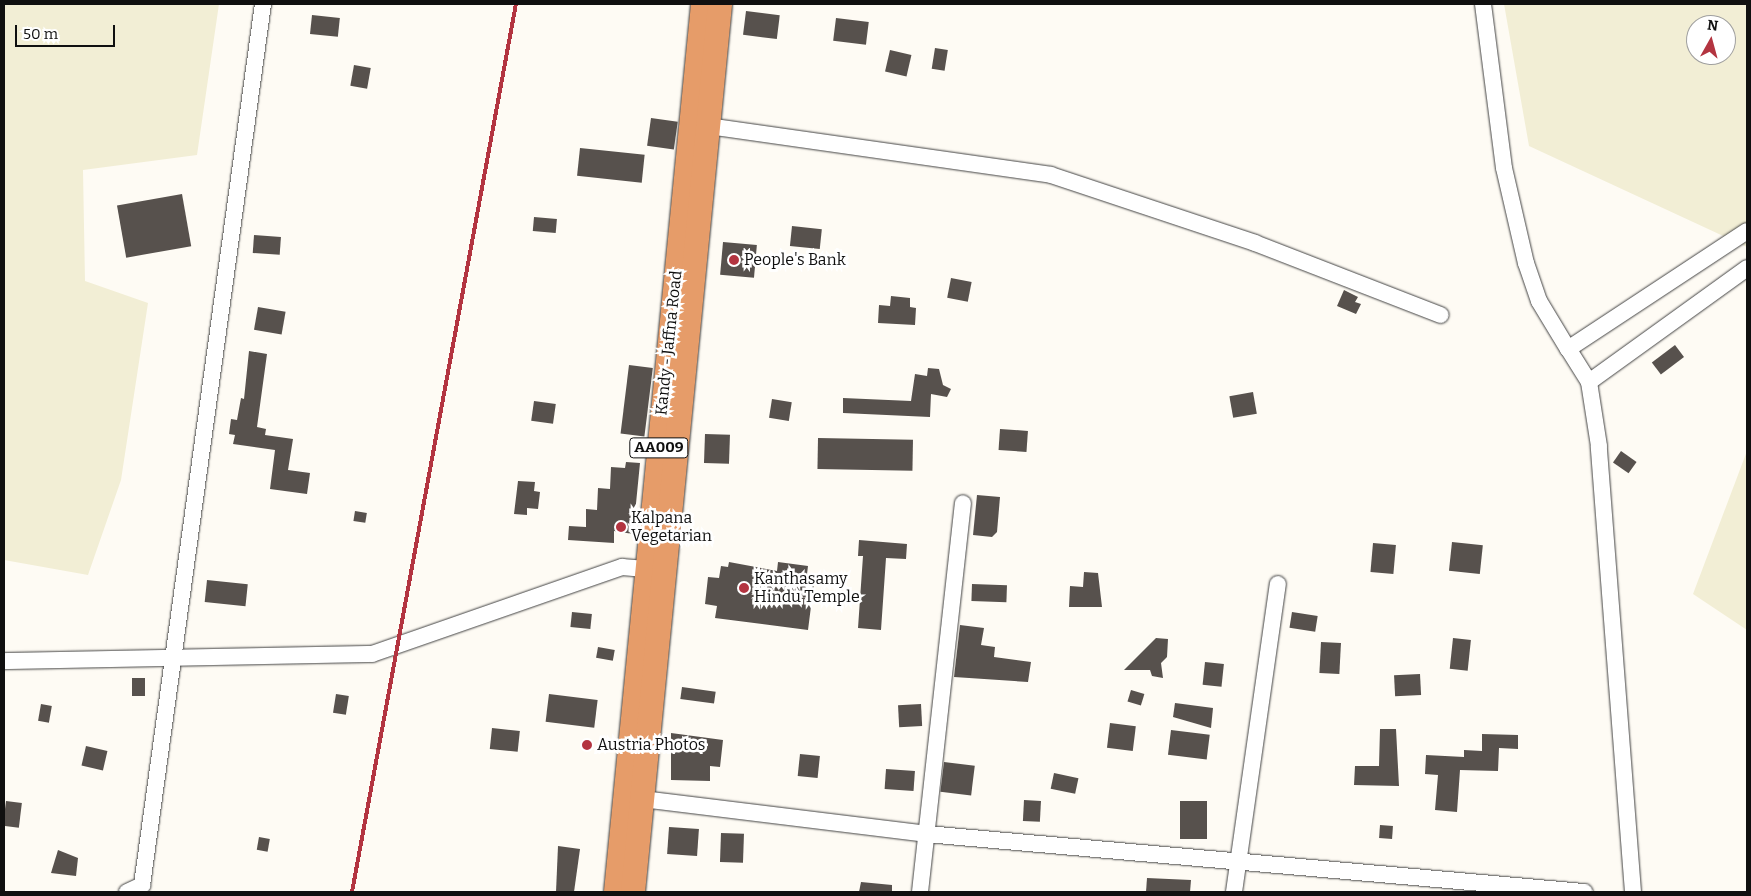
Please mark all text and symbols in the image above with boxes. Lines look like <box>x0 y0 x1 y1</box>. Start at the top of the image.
scale bar <box>18 15 118 47</box>
north arrow <box>1686 15 1736 65</box>
text: N <box>1706 17 1719 35</box>
text: 50 m <box>23 25 58 43</box>
place label: People's Bank <box>744 250 846 270</box>
marker: People's Bank <box>728 254 740 266</box>
street label: Kandy - Jaffna Road <box>652 270 686 416</box>
road number: AA009 <box>629 436 689 460</box>
place label: Kalpana Vegetarian <box>631 508 712 546</box>
marker: Kalpana Vegetarian <box>615 521 627 533</box>
place label: Kanthasamy Hindu Temple <box>754 569 860 607</box>
marker: Kanthasamy Hindu Temple <box>738 582 750 594</box>
place label: Austria Photos <box>597 735 705 755</box>
marker: Austria Photos <box>581 739 593 751</box>

